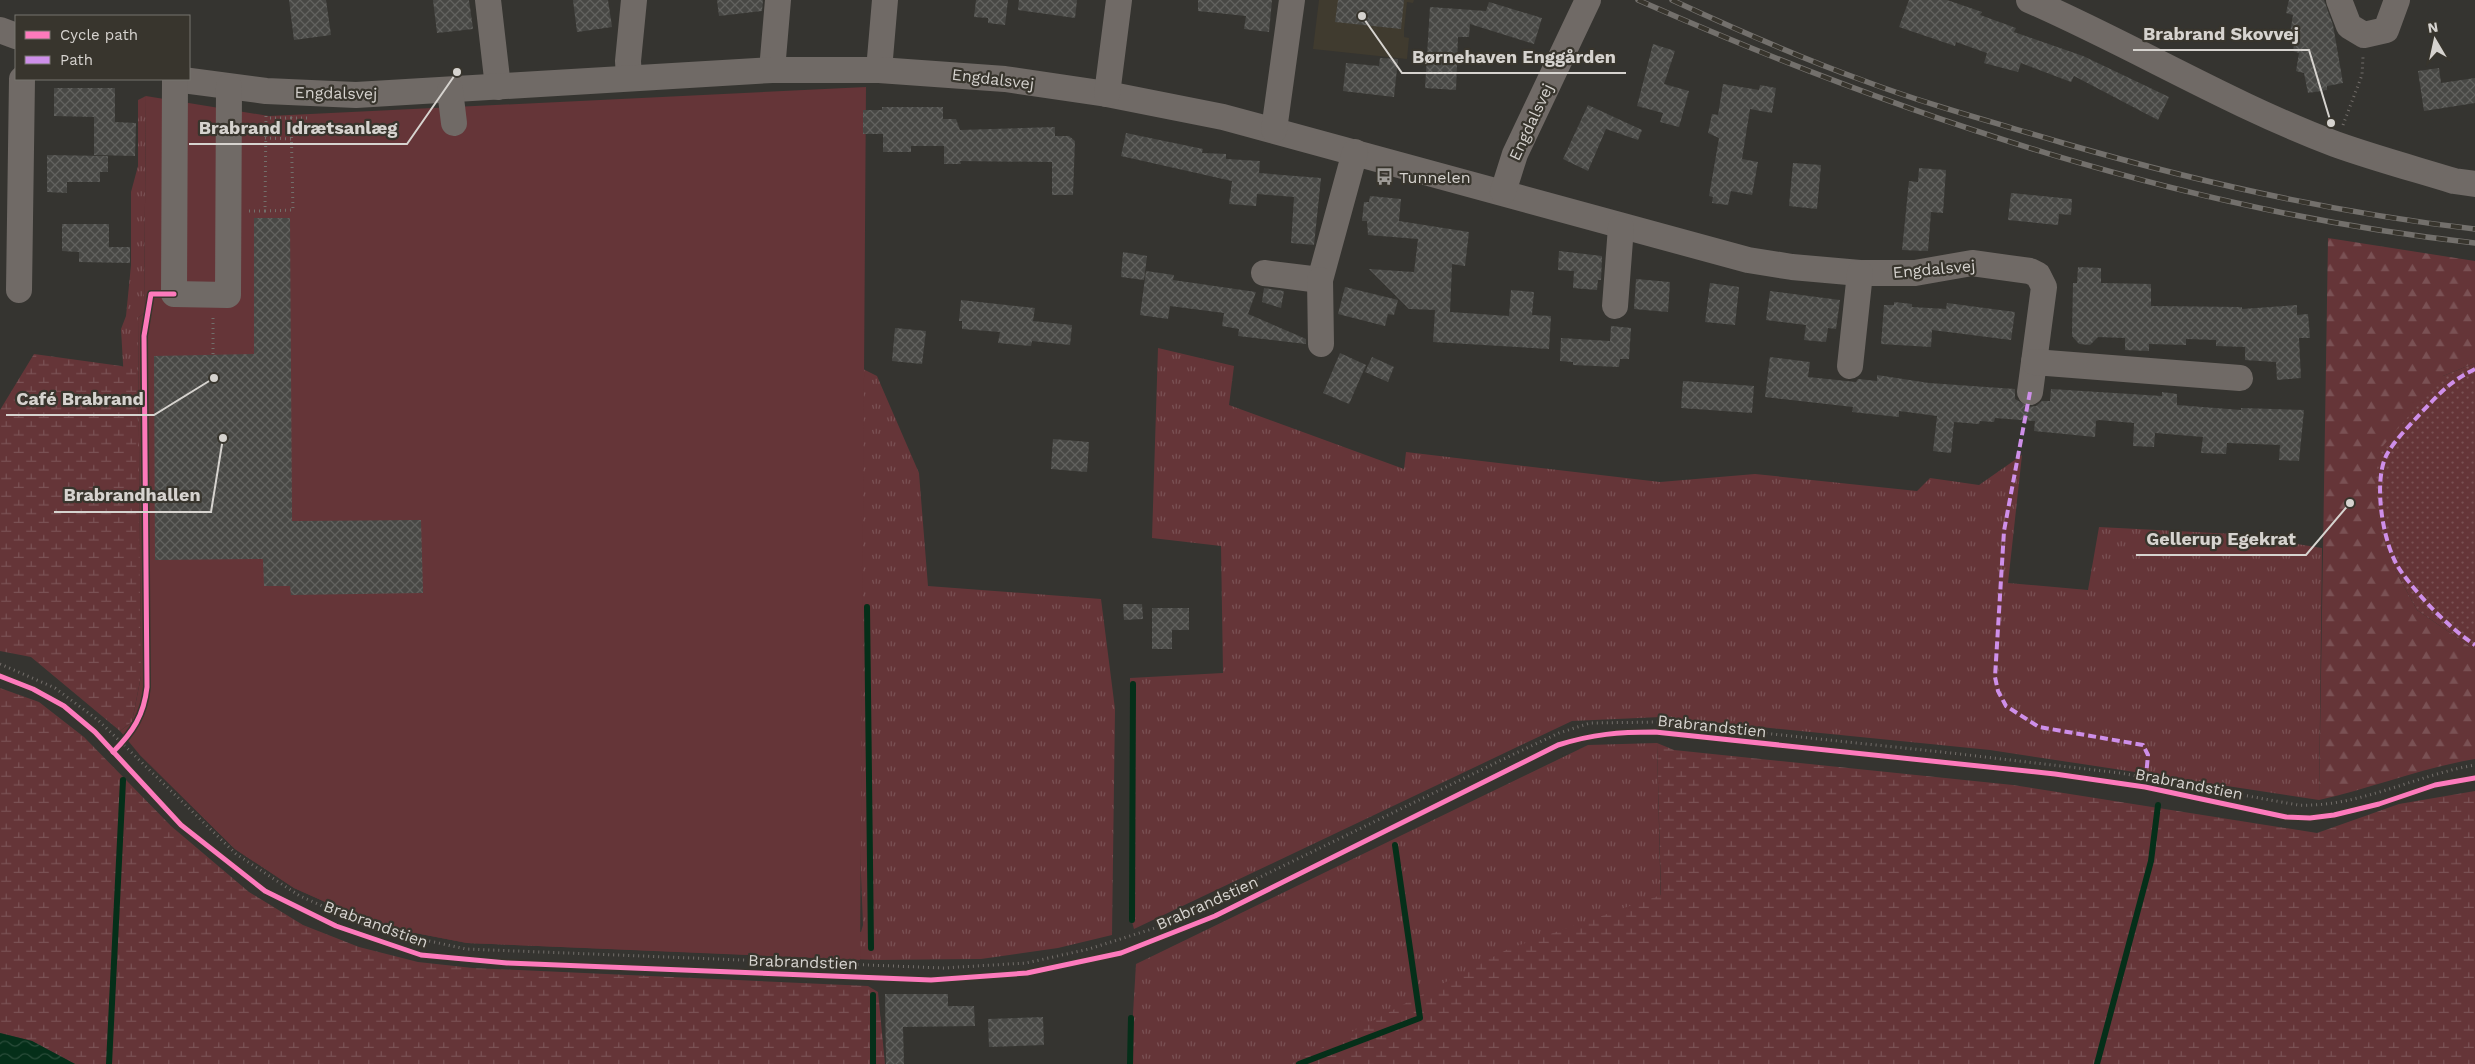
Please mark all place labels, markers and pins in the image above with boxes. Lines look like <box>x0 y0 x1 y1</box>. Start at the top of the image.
callout: Brabrand Skovvej <box>2133 17 2309 50</box>
callout: Børnehaven Enggården <box>1402 40 1626 73</box>
callout: Brabrand Idrætsanlæg <box>189 111 407 144</box>
bus stop icon: Tunnelen <box>1375 167 1395 187</box>
place label: Tunnelen <box>1399 168 1471 187</box>
callout: Café Brabrand <box>6 382 154 415</box>
callout: Brabrandhallen <box>54 479 211 512</box>
callout: Gellerup Egekrat <box>2136 522 2306 555</box>

